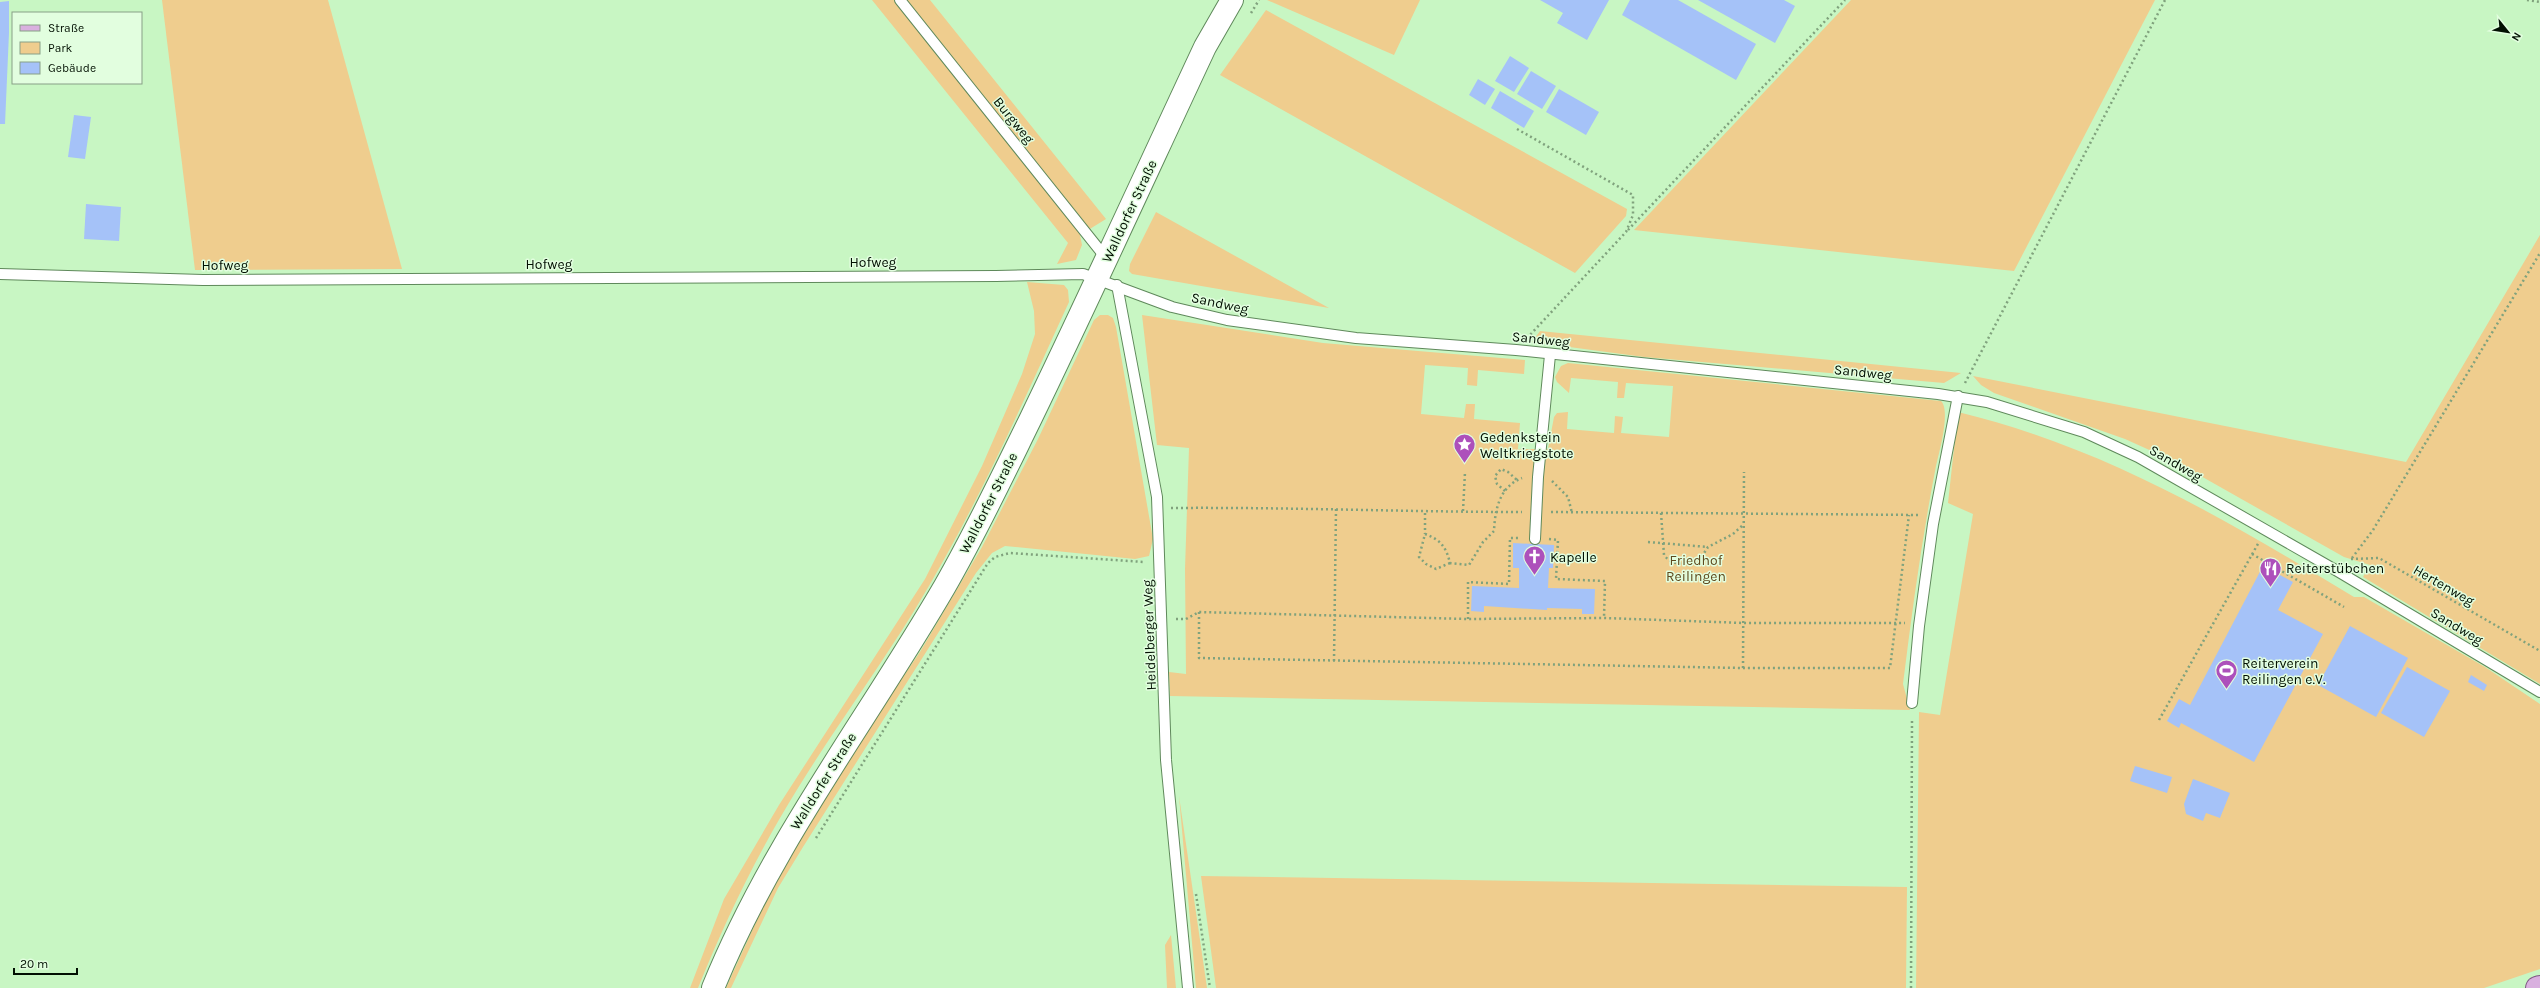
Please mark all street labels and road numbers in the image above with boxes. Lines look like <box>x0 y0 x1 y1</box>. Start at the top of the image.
street label: Burgweg <box>990 94 1038 147</box>
street label: Walldorfer Straße <box>1098 157 1161 265</box>
street label: Hofweg <box>849 254 897 271</box>
street label: Hofweg <box>525 256 573 273</box>
street label: Hofweg <box>201 257 249 274</box>
street label: Sandweg <box>1190 289 1250 318</box>
street label: Sandweg <box>1511 328 1571 351</box>
street label: Sandweg <box>1833 361 1893 384</box>
street label: Sandweg <box>2146 442 2205 485</box>
street label: Walldorfer Straße <box>956 450 1021 557</box>
street label: Hertenweg <box>2410 561 2477 610</box>
street label: Heidelberger Weg <box>1139 579 1160 691</box>
street label: Sandweg <box>2427 604 2486 649</box>
street label: Walldorfer Straße <box>787 730 860 833</box>

